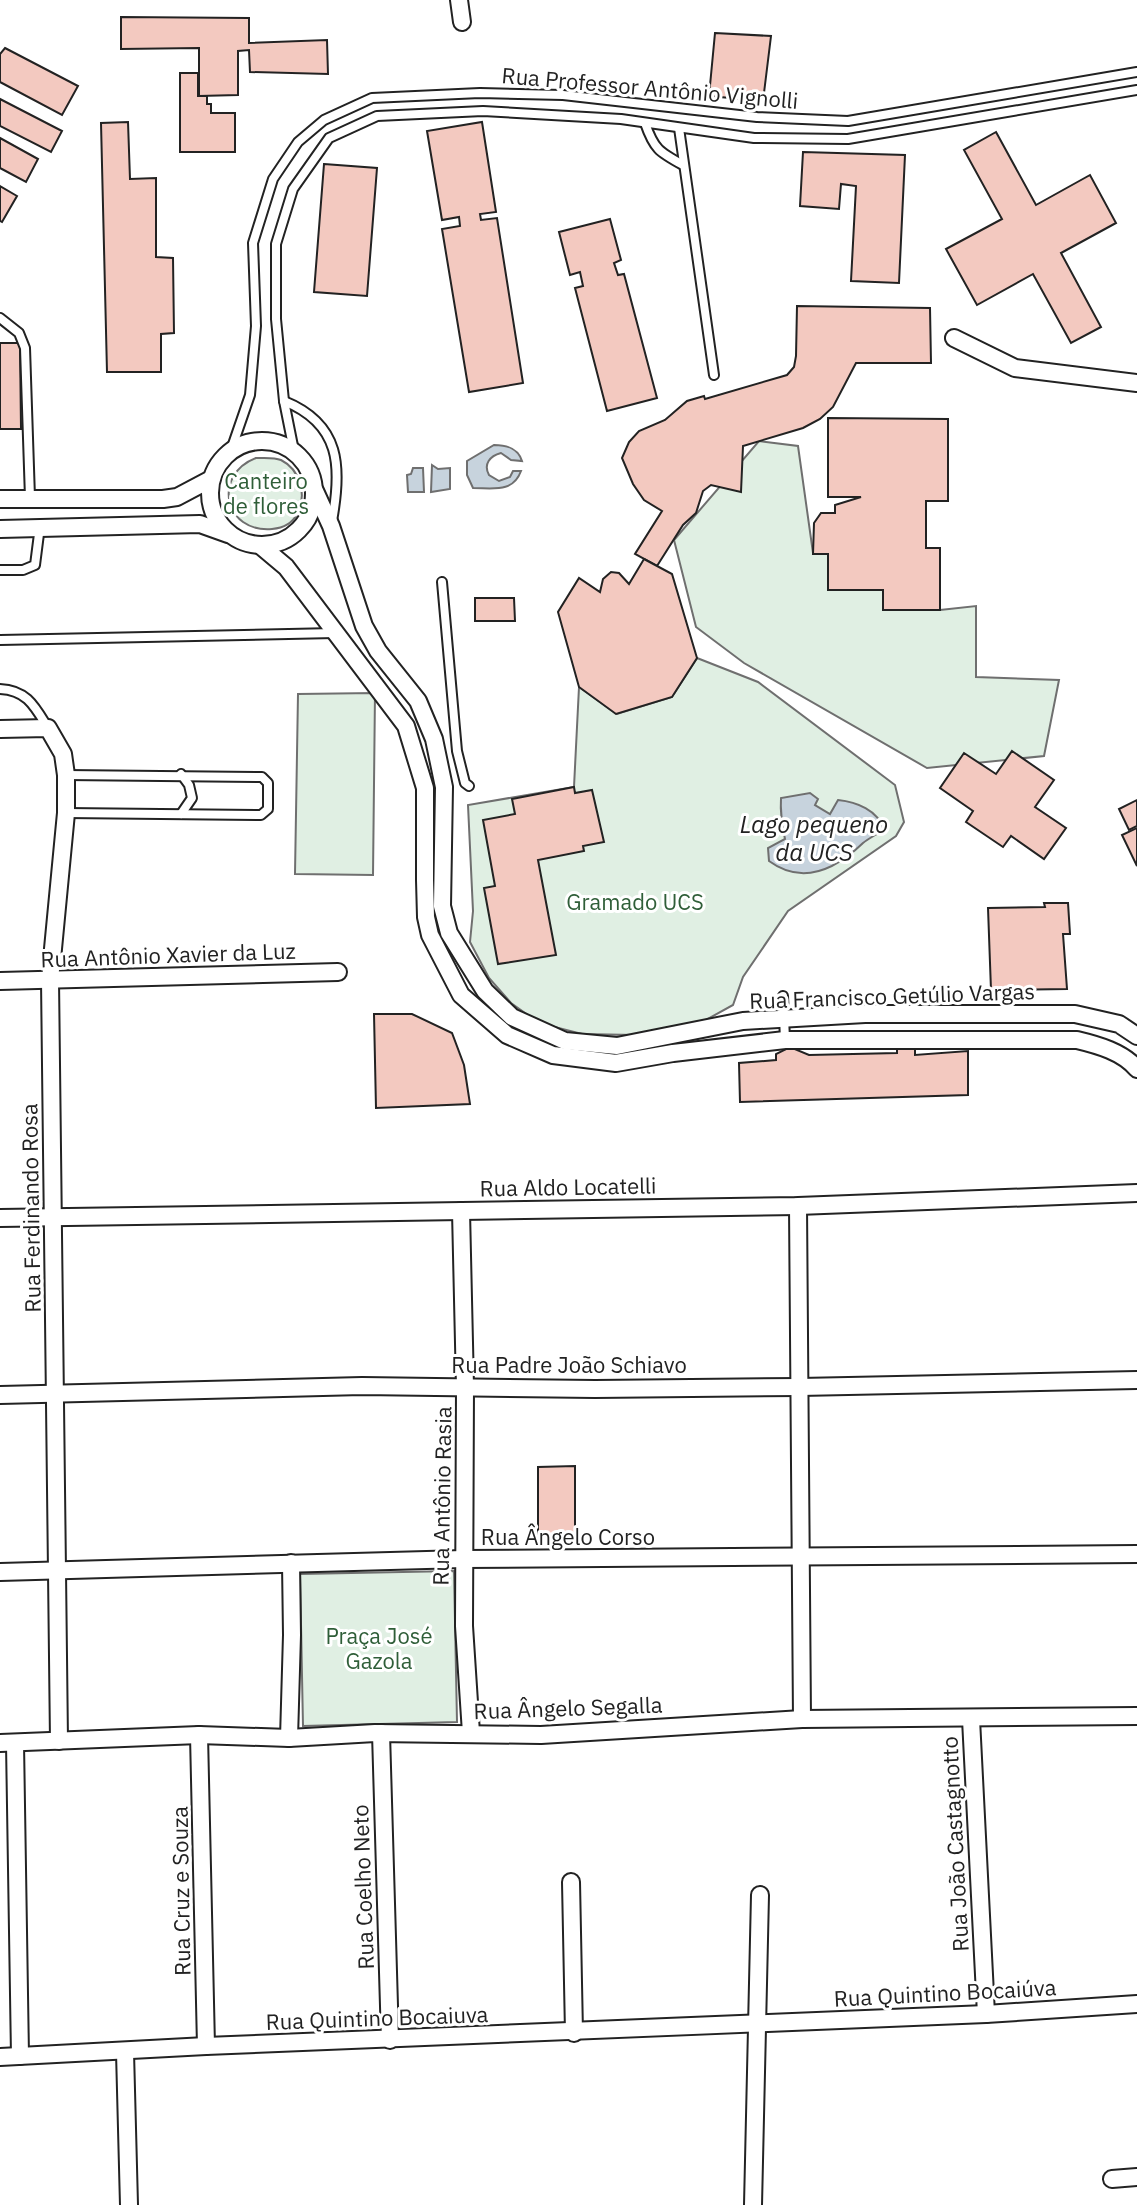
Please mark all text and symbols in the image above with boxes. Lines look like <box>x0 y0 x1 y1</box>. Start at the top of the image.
street label: Rua Professor Antônio Vignolli <box>501 60 800 115</box>
park label: Canteiro de flores <box>223 466 309 520</box>
water label: Lago pequeno da UCS <box>740 808 888 868</box>
park label: Gramado UCS <box>566 887 704 916</box>
street label: Rua Antônio Xavier da Luz <box>40 936 296 973</box>
street label: Rua Francisco Getúlio Vargas <box>749 976 1035 1015</box>
street label: Rua Ferdinando Rosa <box>14 1103 47 1313</box>
street label: Rua Aldo Locatelli <box>479 1170 657 1203</box>
street label: Rua Padre João Schiavo <box>451 1350 687 1379</box>
street label: Rua Antônio Rasia <box>425 1406 458 1586</box>
street label: Rua Ângelo Corso <box>481 1522 655 1551</box>
park label: Praça José Gazola <box>325 1621 433 1675</box>
street label: Rua Ângelo Segalla <box>473 1690 663 1725</box>
street label: Rua João Castagnotto <box>934 1736 975 1952</box>
street label: Rua Coelho Neto <box>345 1804 380 1970</box>
street label: Rua Cruz e Souza <box>165 1806 196 1976</box>
street label: Rua Quintino Bocaiúva <box>833 1972 1057 2013</box>
street label: Rua Quintino Bocaiuva <box>265 1999 489 2036</box>

